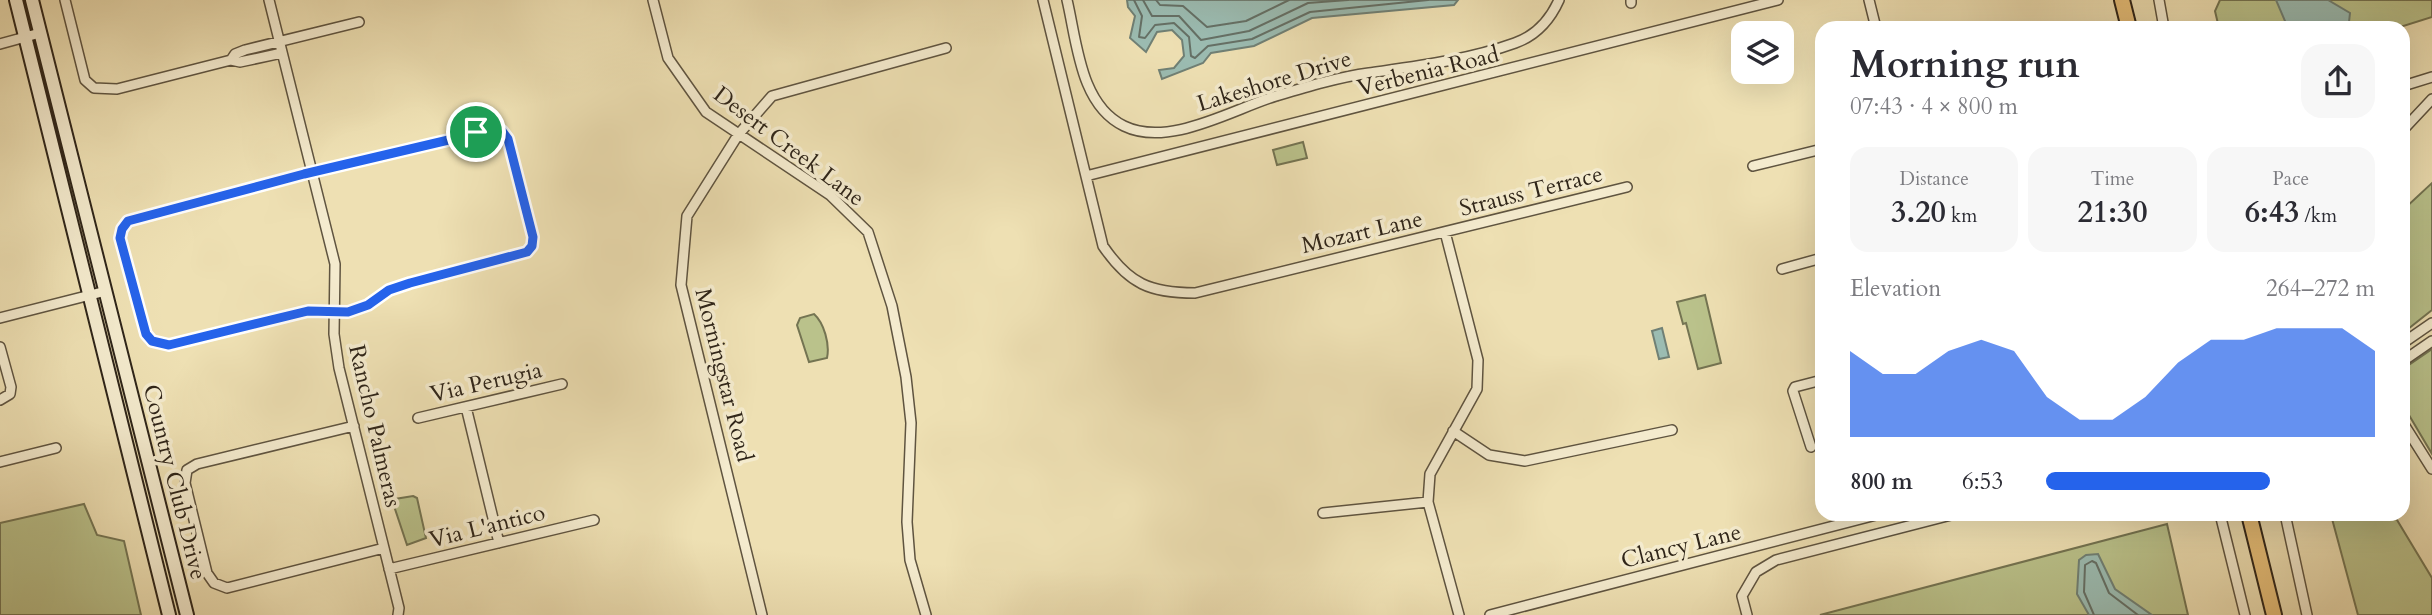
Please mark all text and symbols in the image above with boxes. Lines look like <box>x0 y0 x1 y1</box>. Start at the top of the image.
map controls <box>1731 21 1794 84</box>
button: layers <box>1731 21 1794 84</box>
street label: Verbenia Road <box>1354 38 1503 104</box>
text: Morning run <box>1850 39 2080 91</box>
street label: Lakeshore Drive <box>1193 43 1355 119</box>
button: share <box>2301 44 2375 118</box>
street label: Desert Creek Lane <box>707 79 871 213</box>
text: 07:43 · 4 × 800 m <box>1850 91 2018 122</box>
pin <box>446 102 506 162</box>
icon: arrive <box>457 113 495 151</box>
street label: Strauss Terrace <box>1456 158 1606 224</box>
text: Distance <box>1899 166 1969 192</box>
text: Time <box>2091 166 2134 192</box>
text: Pace <box>2272 166 2309 192</box>
text: 3.20 <box>1891 192 1946 233</box>
text: 21:30 <box>2077 192 2148 233</box>
text: 6:43 <box>2245 192 2299 233</box>
street label: Mozart Lane <box>1298 203 1426 261</box>
text: km <box>1946 203 1977 229</box>
text: /km <box>2299 203 2337 229</box>
text: Elevation <box>1850 273 1941 304</box>
text: 264–272 m <box>2266 273 2375 304</box>
street label: Morningstar Road <box>687 285 761 466</box>
street label: Rancho Palmeras <box>341 342 409 510</box>
street label: Via Perugia <box>427 354 545 410</box>
street label: Country Club Drive <box>136 381 214 583</box>
text: 800 m <box>1850 466 1913 497</box>
text: 6:53 <box>1962 466 2003 497</box>
street label: Via L'antico <box>426 497 548 555</box>
street label: Clancy Lane <box>1618 516 1744 576</box>

